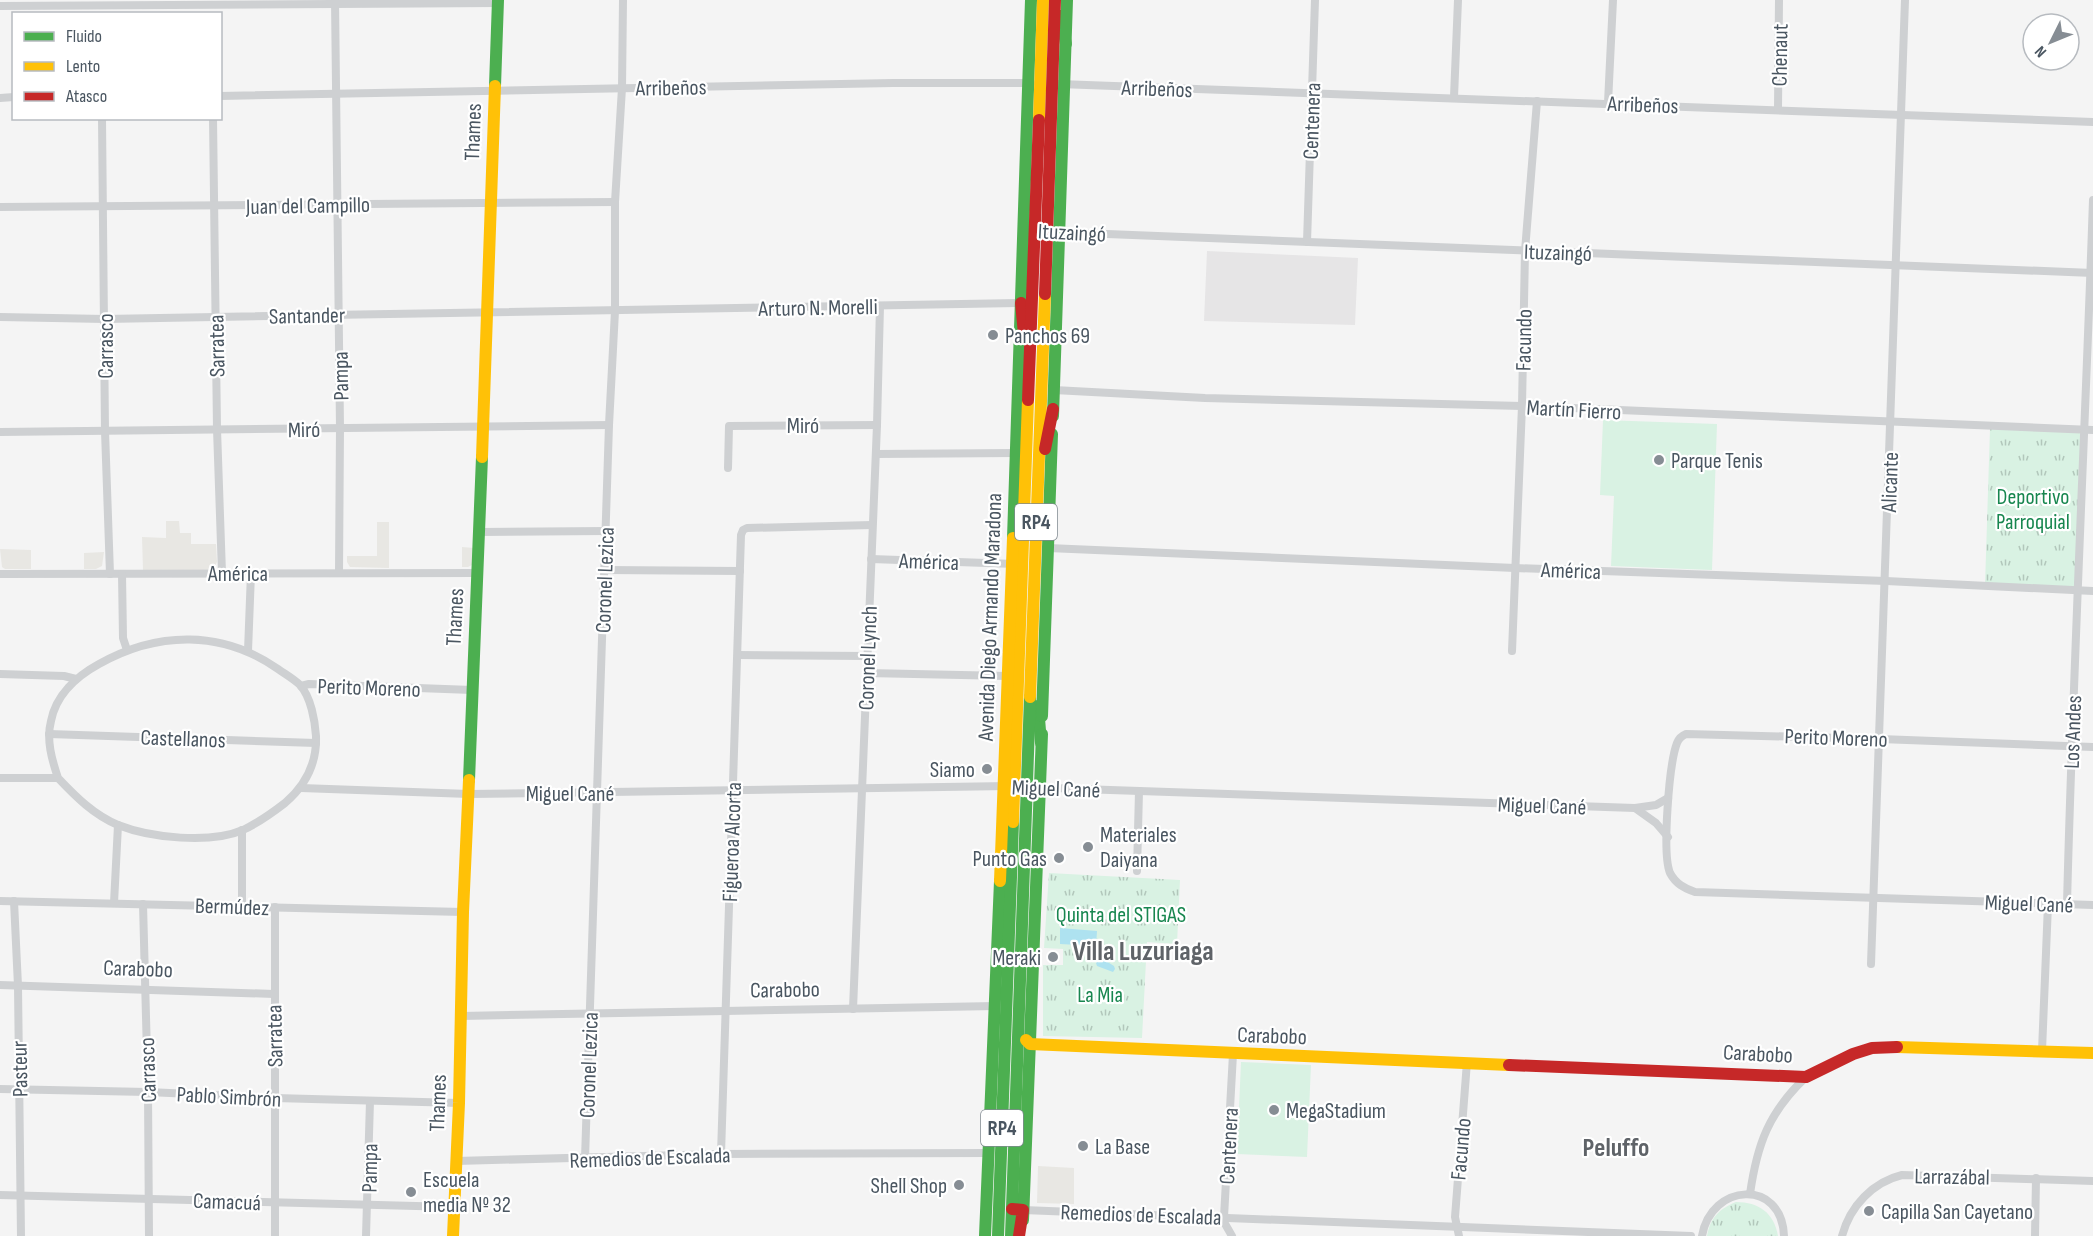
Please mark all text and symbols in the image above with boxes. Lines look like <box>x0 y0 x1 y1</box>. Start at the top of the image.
legend <box>12 12 222 120</box>
north arrow <box>2021 12 2081 72</box>
street label: Chenaut <box>1766 23 1795 87</box>
text: Fluido <box>66 26 102 47</box>
text: N <box>2031 42 2051 61</box>
text: Lento <box>66 56 100 77</box>
street label: Arribeños <box>634 74 707 103</box>
street label: Arribeños <box>1120 75 1193 104</box>
street label: Centenera <box>1298 82 1327 160</box>
text: Atasco <box>65 86 107 107</box>
street label: Arribeños <box>1606 91 1679 120</box>
street label: Thames <box>459 103 488 161</box>
street label: Juan del Campillo <box>245 192 370 221</box>
street label: Ituzaingó <box>1037 218 1107 249</box>
street label: Ituzaingó <box>1523 239 1592 268</box>
street label: Arturo N. Morelli <box>757 294 878 323</box>
street label: Santander <box>269 302 345 331</box>
street label: Facundo <box>1510 309 1539 371</box>
street label: Carrasco <box>93 313 120 379</box>
street label: Sarratea <box>203 315 232 377</box>
place label: Panchos 69 <box>1005 323 1090 350</box>
marker: Panchos 69 <box>986 328 1000 342</box>
street label: Pampa <box>328 351 355 401</box>
street label: Martín Fierro <box>1526 395 1622 426</box>
street label: Miró <box>787 413 819 440</box>
street label: Miró <box>288 417 320 444</box>
place label: Parque Tenis <box>1671 448 1763 475</box>
street label: Alicante <box>1876 451 1905 514</box>
marker: Parque Tenis <box>1652 453 1666 467</box>
park label: Deportivo Parroquial <box>1996 484 2070 536</box>
street label: Avenida Diego Armando Maradona <box>973 493 1008 743</box>
road number: RP4 <box>1015 504 1057 540</box>
street label: Coronel Lezica <box>590 526 621 634</box>
street label: América <box>897 548 960 577</box>
street label: América <box>1539 557 1602 586</box>
street label: América <box>207 561 268 588</box>
street label: Thames <box>441 588 470 646</box>
street label: Coronel Lynch <box>853 605 884 711</box>
street label: Perito Moreno <box>317 673 421 704</box>
street label: Los Andes <box>2059 695 2088 769</box>
street label: Perito Moreno <box>1784 723 1888 754</box>
street label: Castellanos <box>140 725 226 754</box>
place label: Siamo <box>930 757 975 784</box>
marker: Siamo <box>980 762 994 776</box>
street label: Miguel Cané <box>1011 774 1101 805</box>
street label: Miguel Cané <box>526 781 614 808</box>
street label: Figueroa Alcorta <box>717 782 748 902</box>
street label: Miguel Cané <box>1497 791 1587 822</box>
place label: Materiales Daiyana <box>1100 822 1177 874</box>
marker: Materiales Daiyana <box>1081 840 1095 854</box>
place label: Punto Gas <box>973 846 1047 873</box>
marker: Punto Gas <box>1052 851 1066 865</box>
street label: Miguel Cané <box>1984 889 2074 920</box>
street label: Bermúdez <box>194 893 270 922</box>
park label: Quinta del STIGAS <box>1056 902 1186 929</box>
district label: Villa Luzuriaga <box>1072 935 1214 968</box>
place label: Meraki <box>992 945 1041 972</box>
marker: Meraki <box>1046 950 1060 964</box>
street label: Carabobo <box>103 955 173 984</box>
street label: Carabobo <box>750 976 820 1005</box>
park label: La Mia <box>1077 982 1123 1009</box>
street label: Sarratea <box>261 1005 290 1067</box>
street label: Coronel Lezica <box>574 1011 605 1119</box>
street label: Carabobo <box>1237 1022 1307 1051</box>
street label: Carrasco <box>134 1037 163 1103</box>
street label: Carabobo <box>1722 1039 1793 1070</box>
street label: Pasteur <box>7 1041 34 1097</box>
street label: Thames <box>424 1074 453 1132</box>
street label: Pablo Simbrón <box>176 1081 282 1114</box>
place label: MegaStadium <box>1286 1098 1386 1125</box>
marker: MegaStadium <box>1267 1103 1281 1117</box>
street label: Centenera <box>1214 1107 1245 1185</box>
road number: RP4 <box>981 1110 1023 1146</box>
street label: Facundo <box>1445 1117 1478 1181</box>
district label: Peluffo <box>1583 1133 1649 1164</box>
place label: La Base <box>1095 1134 1150 1161</box>
marker: La Base <box>1076 1139 1090 1153</box>
street label: Remedios de Escalada <box>569 1142 731 1175</box>
street label: Pampa <box>357 1143 384 1193</box>
street label: Larrazábal <box>1914 1163 1990 1192</box>
place label: Escuela media Nº 32 <box>423 1167 511 1219</box>
place label: Shell Shop <box>871 1173 947 1200</box>
marker: Shell Shop <box>952 1178 966 1192</box>
marker: Escuela media Nº 32 <box>404 1185 418 1199</box>
street label: Camacuá <box>193 1188 261 1217</box>
street label: Remedios de Escalada <box>1060 1199 1222 1232</box>
place label: Capilla San Cayetano <box>1881 1199 2033 1226</box>
marker: Capilla San Cayetano <box>1862 1204 1876 1218</box>

